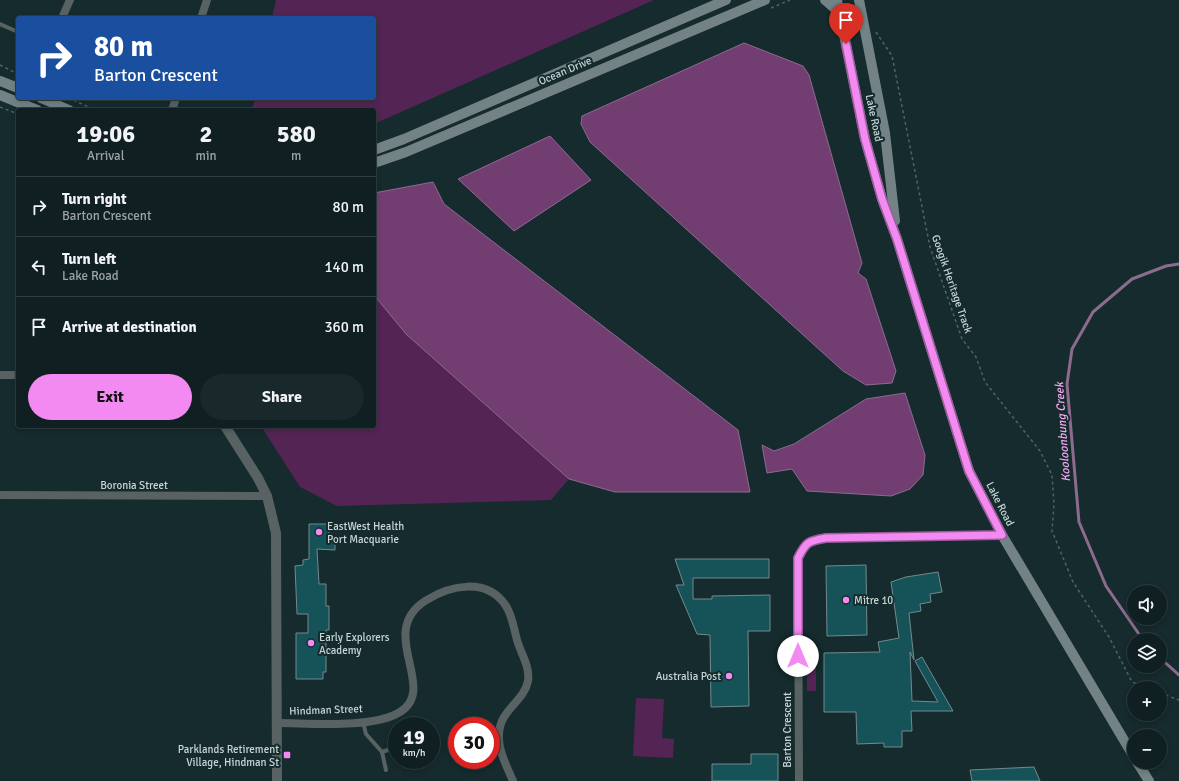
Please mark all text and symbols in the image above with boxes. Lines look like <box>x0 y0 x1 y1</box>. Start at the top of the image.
pin <box>829 3 863 44</box>
icon: arrive <box>835 9 857 31</box>
text: 80 m <box>94 30 153 64</box>
icon: right <box>28 32 80 84</box>
street label: Ocean Drive <box>536 54 594 88</box>
text: Barton Crescent <box>94 64 218 86</box>
street label: Lake Road <box>863 93 885 143</box>
text: 19:06 <box>76 119 135 149</box>
text: 2 <box>200 119 212 149</box>
text: 580 <box>277 119 316 149</box>
text: Arrival <box>87 148 124 164</box>
text: min <box>196 148 217 164</box>
text: m <box>291 148 301 164</box>
text: Turn right <box>62 190 127 208</box>
icon: right <box>28 196 50 218</box>
text: 80 m <box>333 198 364 216</box>
text: Barton Crescent <box>62 208 151 224</box>
street label: Googik Heritage Track <box>929 233 975 335</box>
text: Turn left <box>62 250 116 268</box>
icon: left <box>28 256 50 278</box>
text: 140 m <box>324 258 364 276</box>
text: Lake Road <box>62 268 119 284</box>
icon: arrive <box>28 316 50 338</box>
text: Arrive at destination <box>62 318 197 336</box>
text: 360 m <box>324 318 364 336</box>
button: Exit <box>28 374 192 420</box>
button: Share <box>200 374 364 420</box>
water label: Kooloonbung Creek <box>1052 381 1074 482</box>
street label: Boronia Street <box>100 479 168 492</box>
street label: Lake Road <box>983 480 1017 528</box>
place label: EastWest Health Port Macquarie <box>327 520 404 546</box>
marker: EastWest Health Port Macquarie <box>314 527 324 537</box>
map controls <box>1127 585 1167 769</box>
button: sound <box>1127 585 1167 625</box>
place label: Mitre 10 <box>854 594 893 607</box>
marker: Mitre 10 <box>841 595 851 605</box>
place label: Early Explorers Academy <box>319 631 390 657</box>
button: layers <box>1127 633 1167 673</box>
position arrow <box>777 635 819 677</box>
marker: Early Explorers Academy <box>306 638 316 648</box>
place label: Australia Post <box>656 670 721 683</box>
marker: Australia Post <box>724 671 734 681</box>
button: + <box>1127 681 1167 721</box>
street label: Barton Crescent <box>781 692 794 768</box>
street label: Hindman Street <box>289 702 363 718</box>
speed limit sign: 30 <box>448 717 500 769</box>
text: 19 <box>403 725 425 750</box>
button: − <box>1127 729 1167 769</box>
place label: Parklands Retirement Village, Hindman St <box>178 743 279 769</box>
text: km/h <box>403 747 425 759</box>
marker: Parklands Retirement Village, Hindman St <box>282 750 292 760</box>

